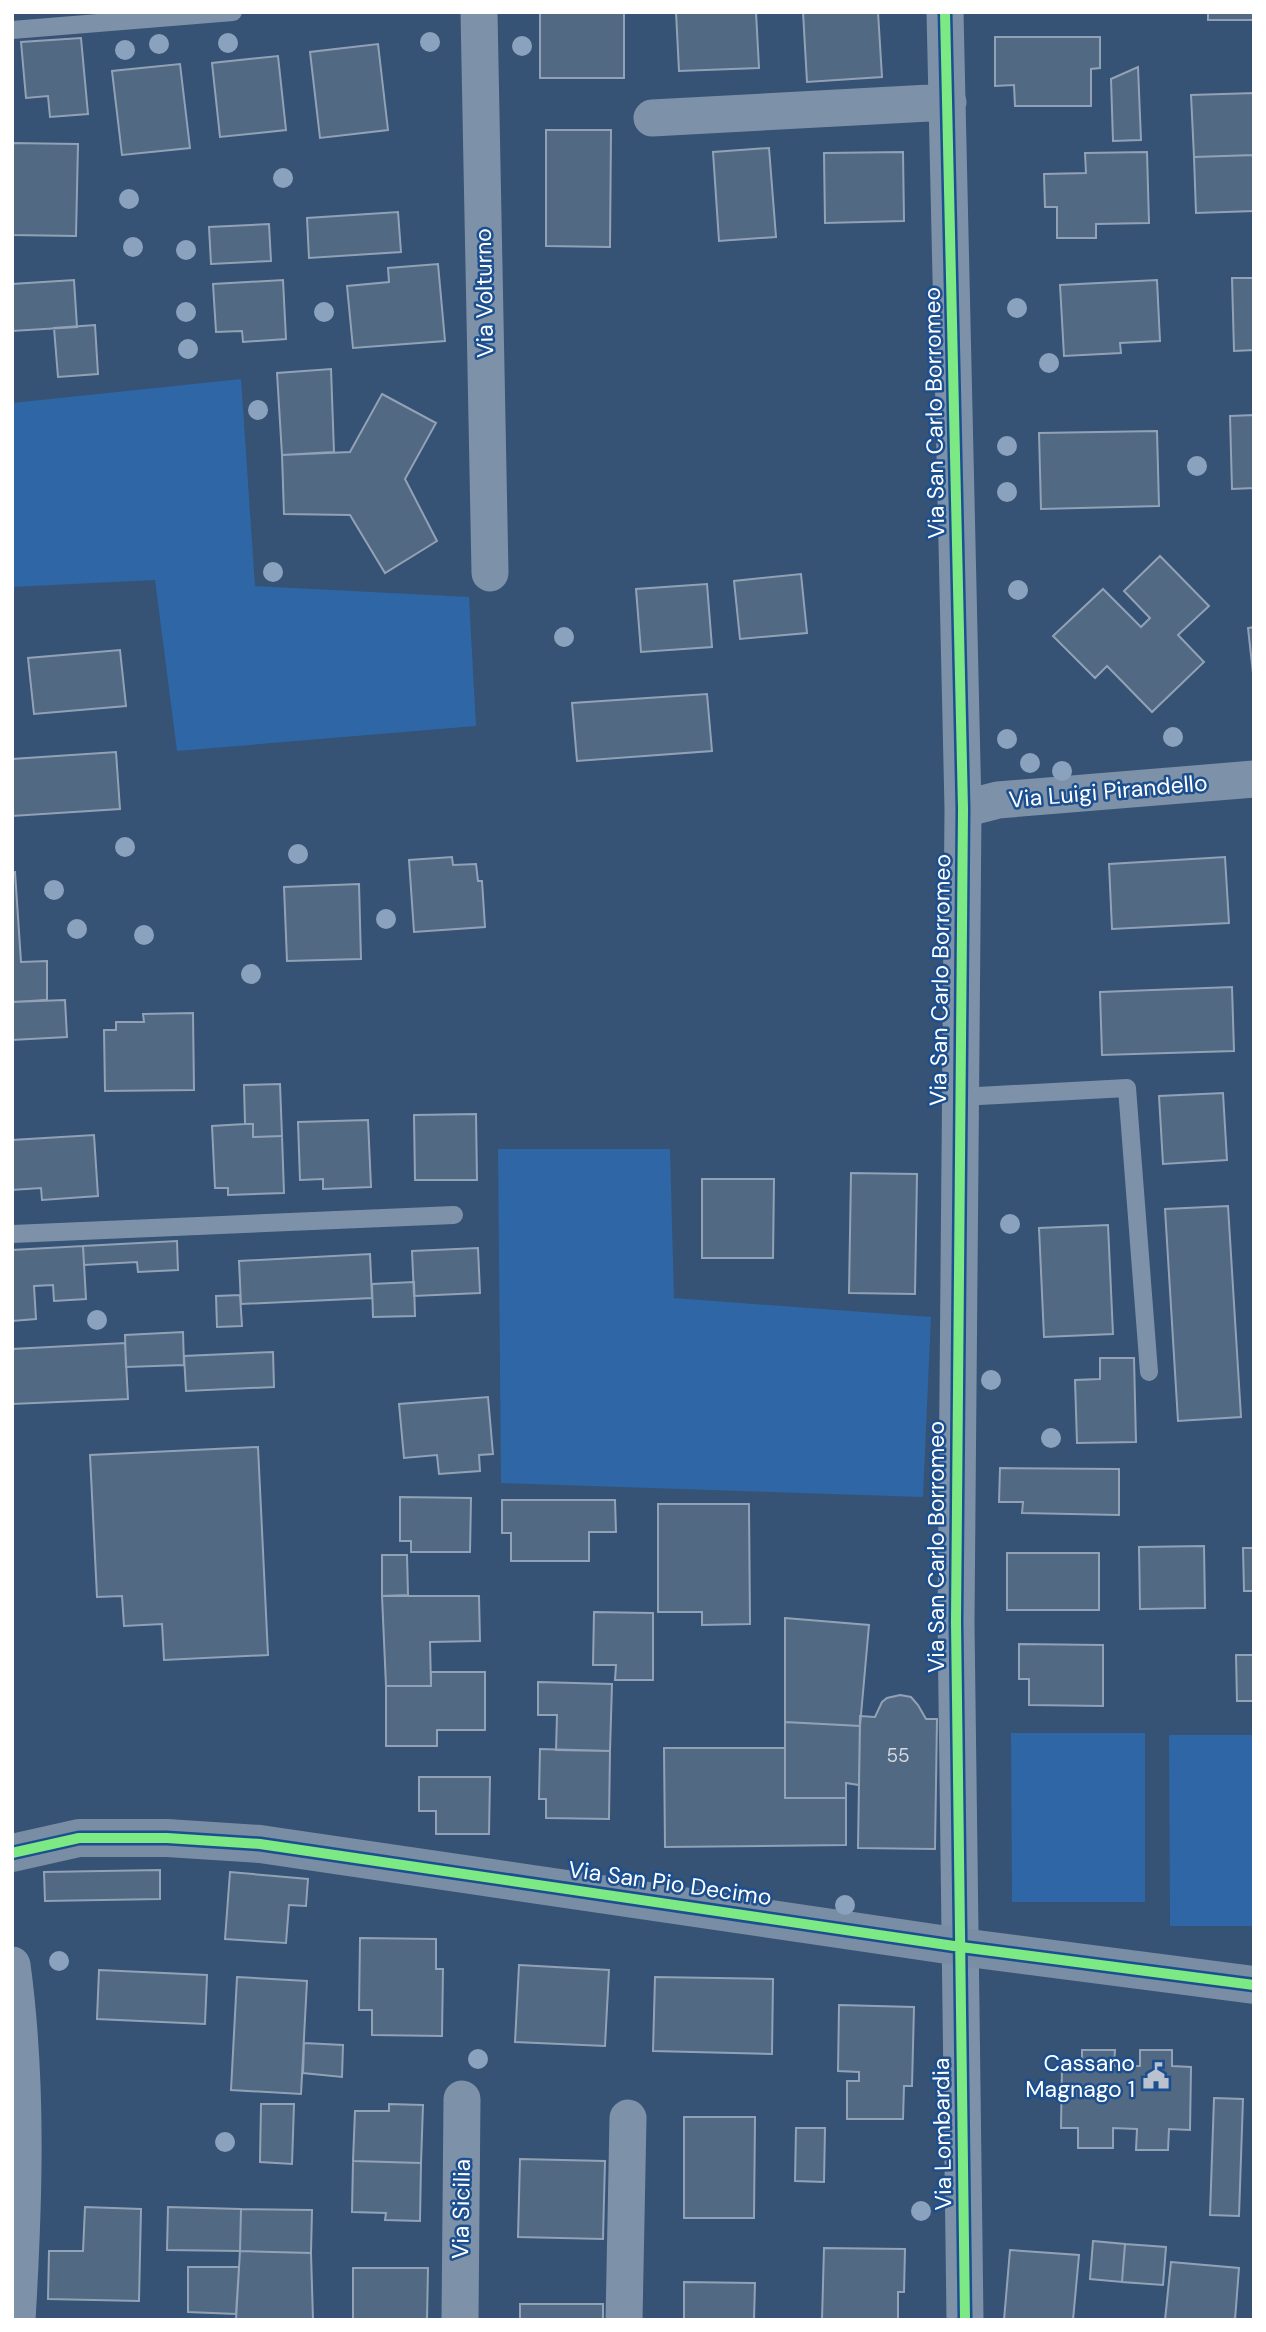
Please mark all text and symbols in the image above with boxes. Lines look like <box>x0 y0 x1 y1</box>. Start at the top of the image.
street label: Via Volturno <box>468 228 500 358</box>
street label: Via San Carlo Borromeo <box>917 287 951 539</box>
street label: Via Luigi Pirandello <box>1007 767 1209 815</box>
street label: Via San Carlo Borromeo <box>923 854 957 1106</box>
street label: Via San Carlo Borromeo <box>921 1421 951 1673</box>
house number: 55 <box>886 1743 910 1768</box>
street label: Via San Pio Decimo <box>566 1854 774 1912</box>
place label: Cassano Magnago 1 <box>1025 2048 1135 2104</box>
street label: Via Lombardia <box>926 2057 958 2211</box>
public building icon: Cassano Magnago 1 <box>1141 2061 1171 2091</box>
street label: Via Sicilia <box>445 2159 477 2259</box>

